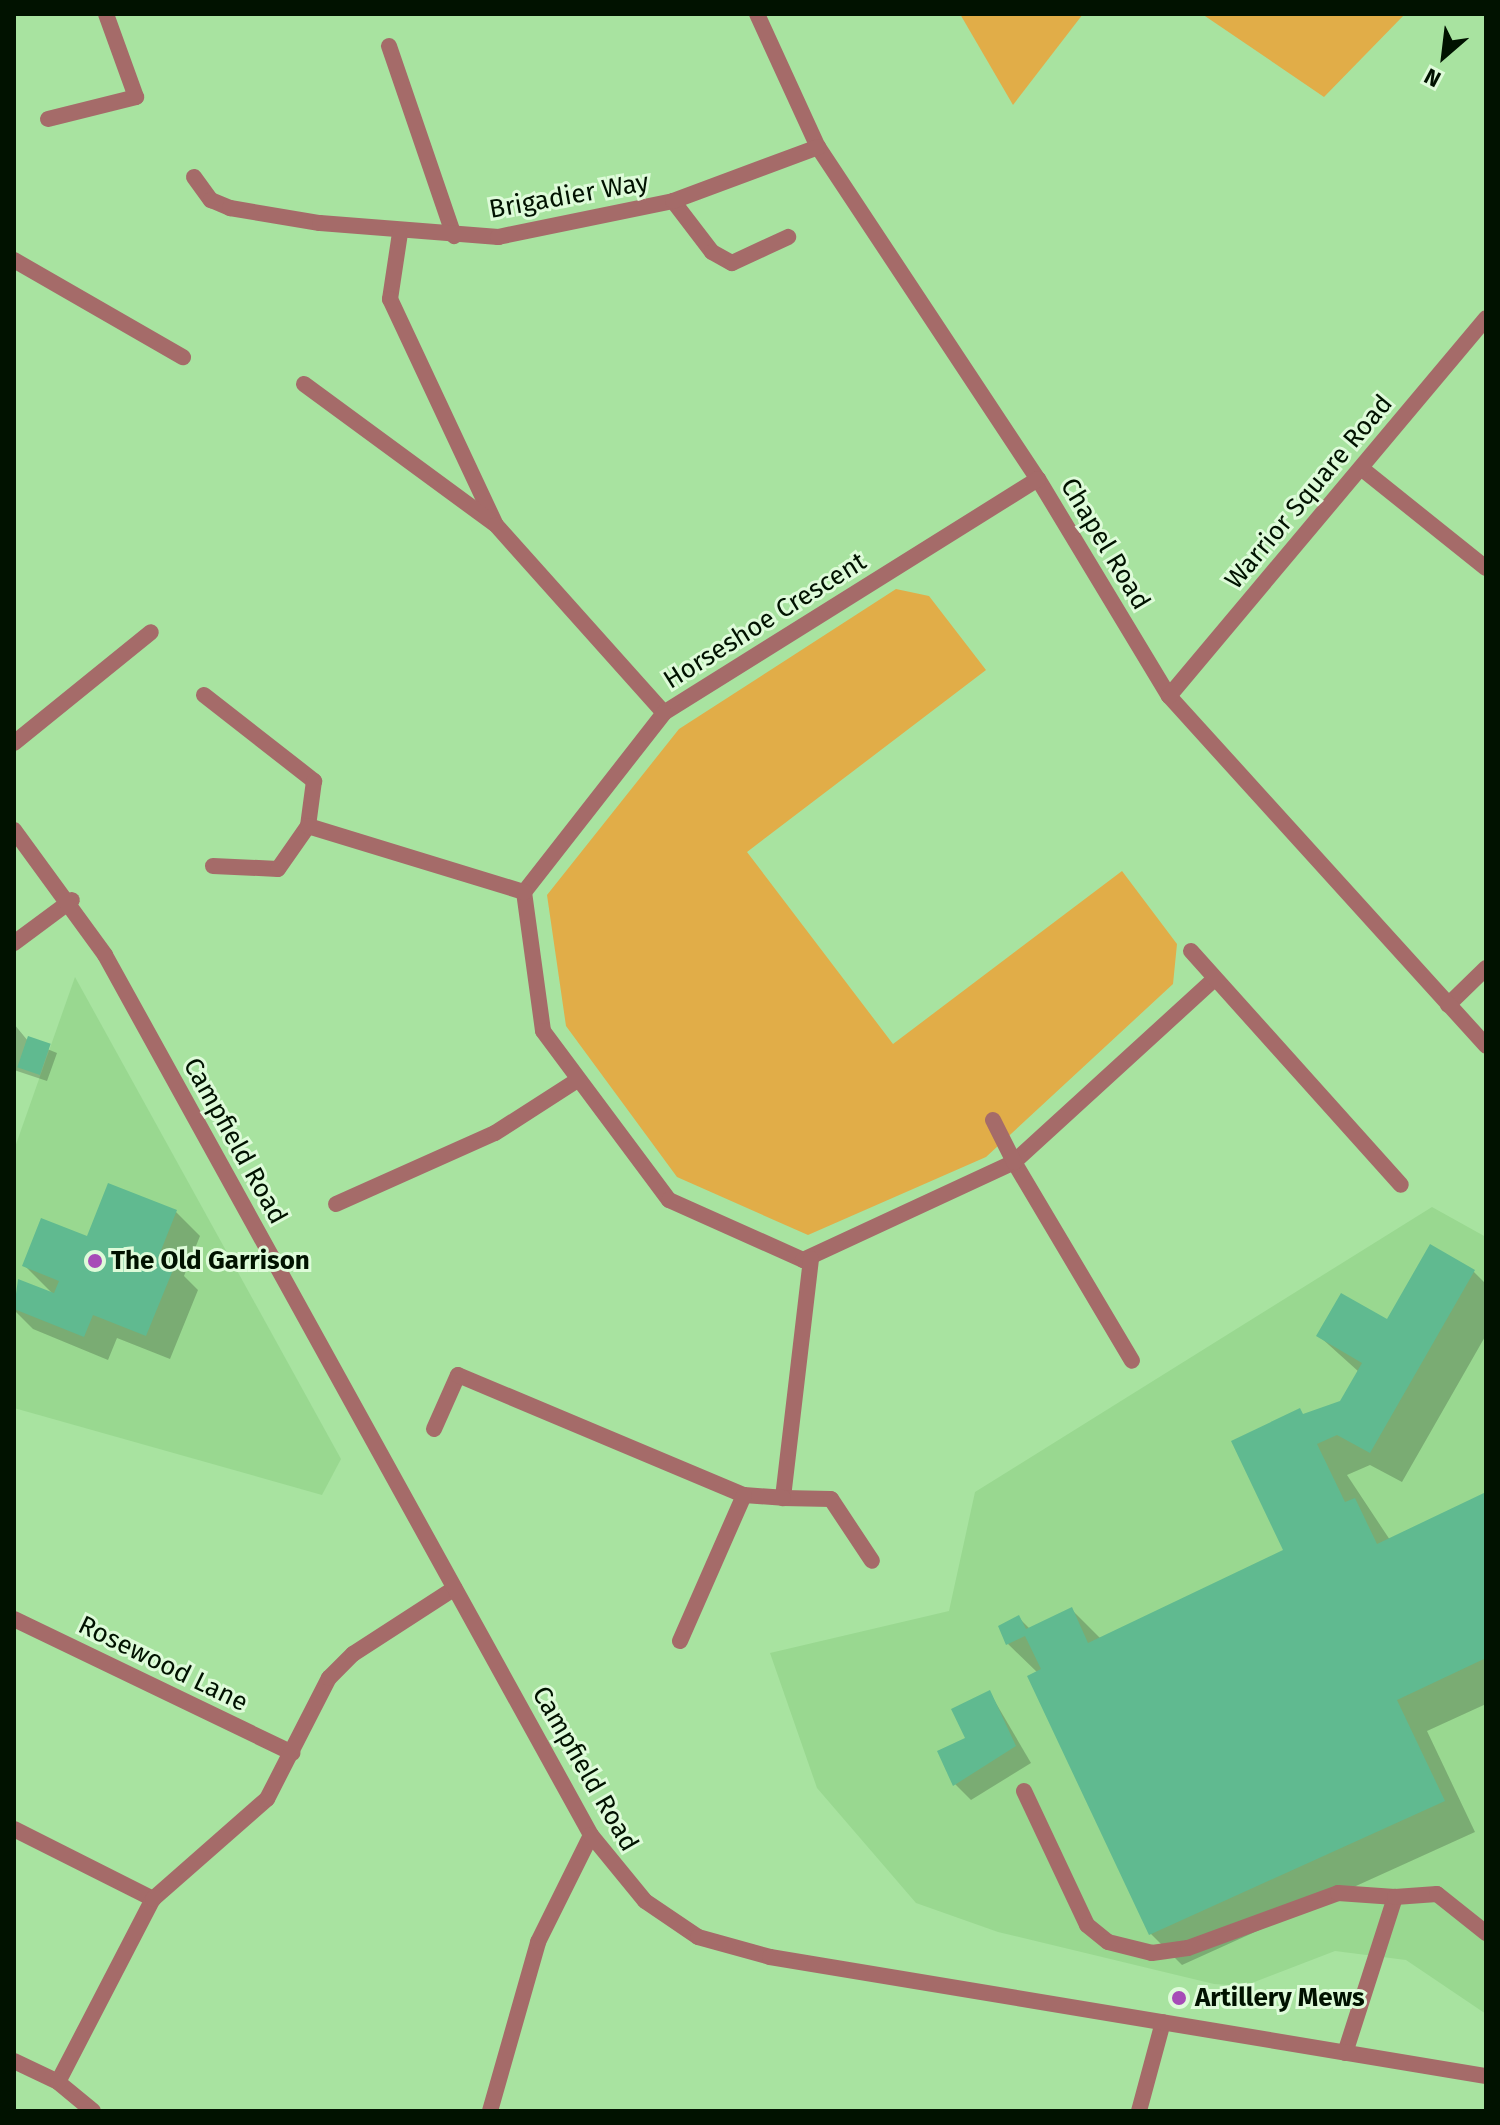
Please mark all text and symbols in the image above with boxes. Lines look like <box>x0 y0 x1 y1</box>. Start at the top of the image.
north arrow <box>1404 16 1484 96</box>
text: N <box>1420 62 1445 93</box>
street label: Brigadier Way <box>487 167 651 225</box>
street label: Warrior Square Road <box>1219 389 1399 595</box>
street label: Chapel Road <box>1054 473 1156 615</box>
street label: Horseshoe Crescent <box>658 546 872 696</box>
street label: Campfield Road <box>176 1052 294 1230</box>
place label: The Old Garrison <box>111 1245 310 1277</box>
marker: The Old Garrison <box>86 1252 104 1270</box>
street label: Rosewood Lane <box>73 1610 253 1718</box>
street label: Campfield Road <box>525 1681 645 1857</box>
place label: Artillery Mews <box>1195 1982 1365 2014</box>
marker: Artillery Mews <box>1170 1989 1188 2007</box>

